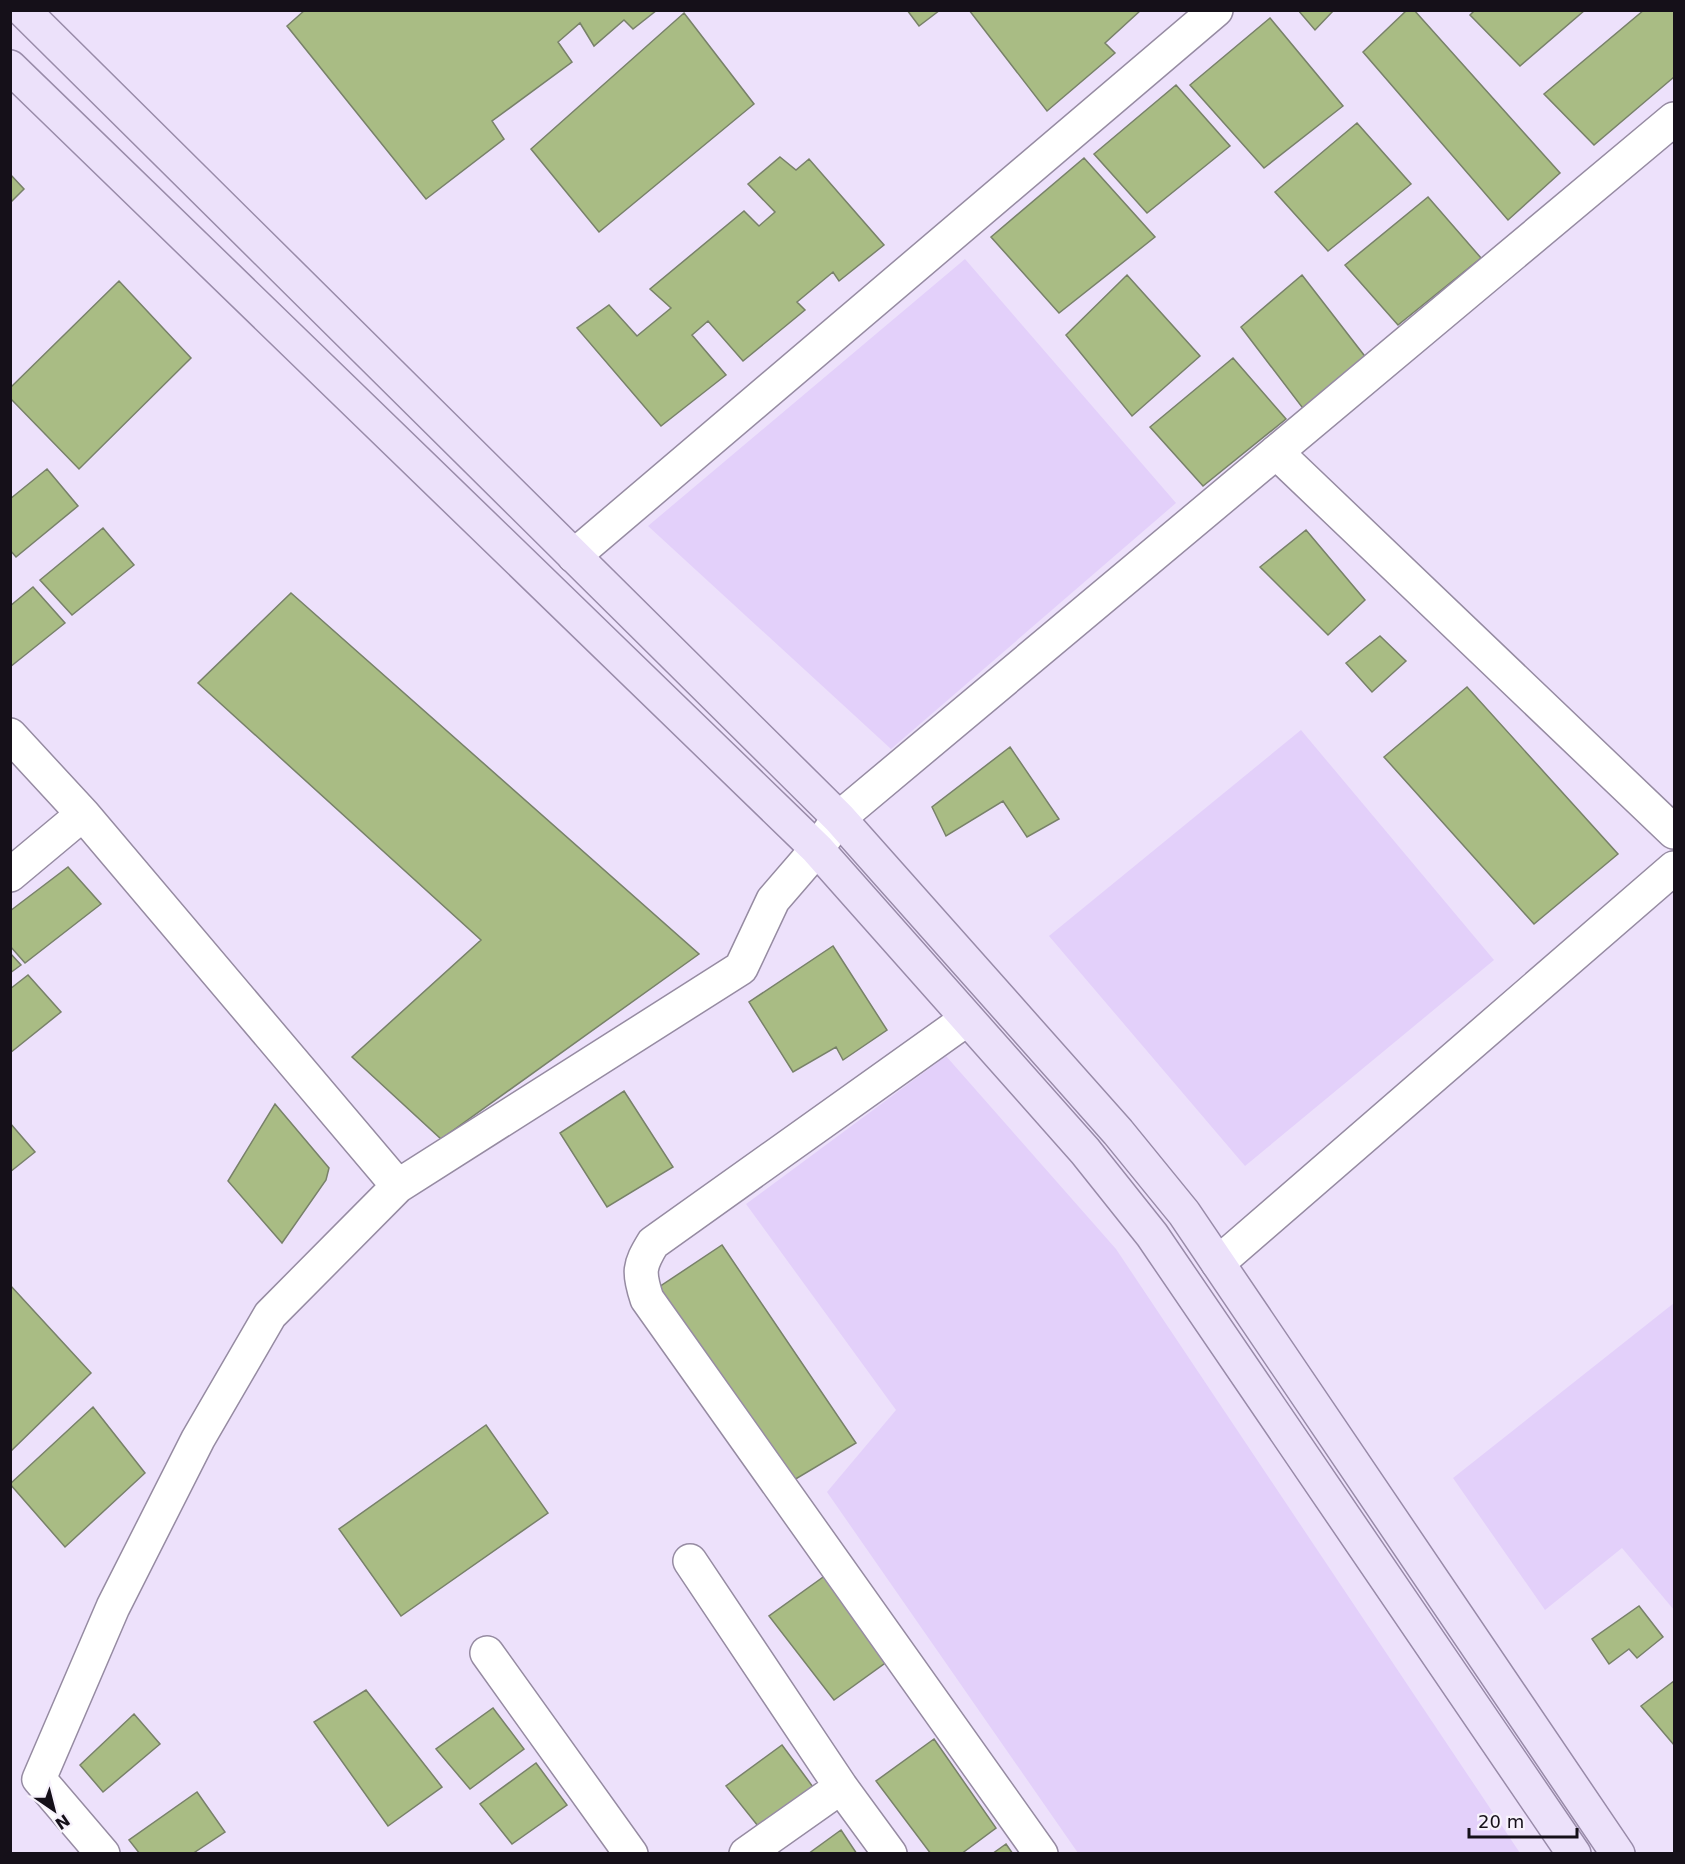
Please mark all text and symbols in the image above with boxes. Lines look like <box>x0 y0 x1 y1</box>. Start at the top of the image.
north arrow <box>24 1780 84 1840</box>
scale bar <box>1469 1801 1577 1839</box>
text: N <box>51 1810 73 1833</box>
text: 20 m <box>1478 1811 1524 1832</box>

